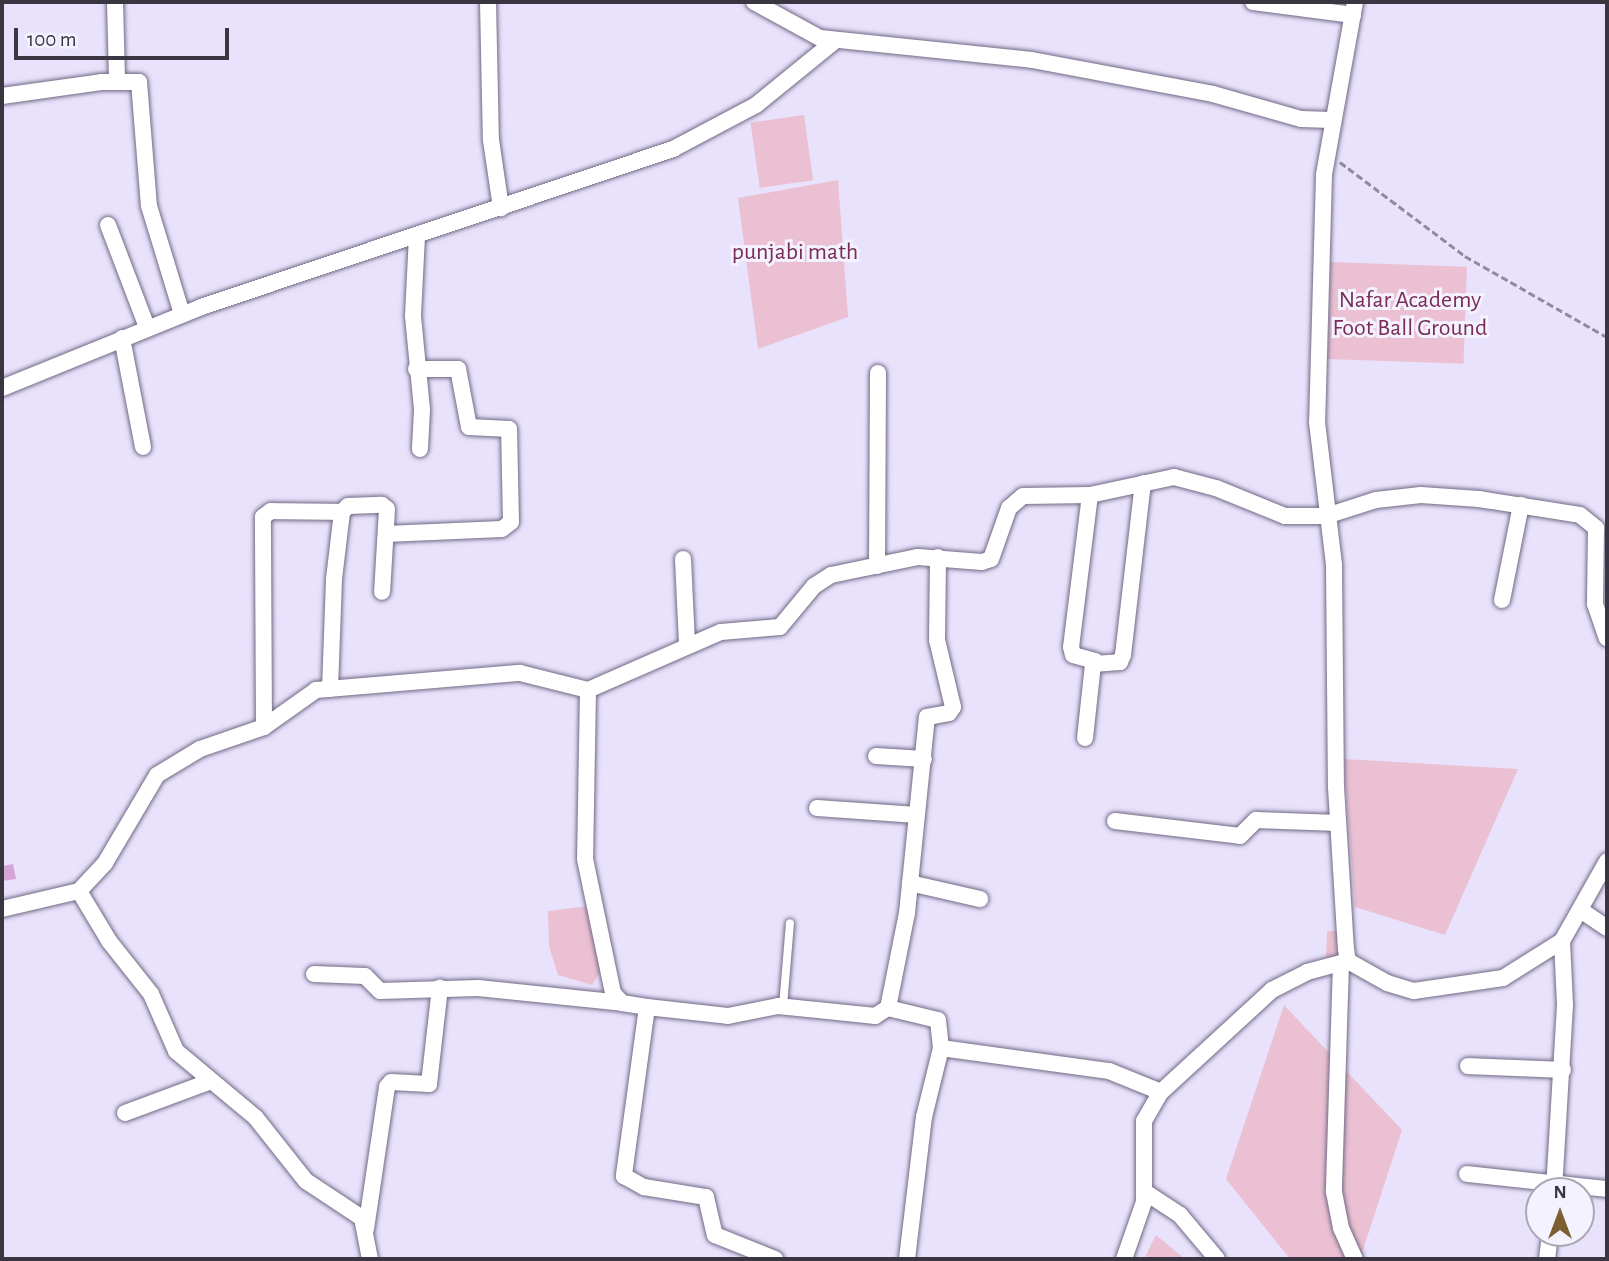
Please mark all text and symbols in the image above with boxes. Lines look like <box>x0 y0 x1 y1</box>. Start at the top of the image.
scale bar <box>18 14 233 58</box>
text: 100 m <box>27 29 77 50</box>
park label: punjabi math <box>732 239 858 267</box>
park label: Nafar Academy Foot Ball Ground <box>1333 287 1487 343</box>
north arrow <box>1525 1177 1595 1247</box>
text: N <box>1553 1183 1567 1202</box>

